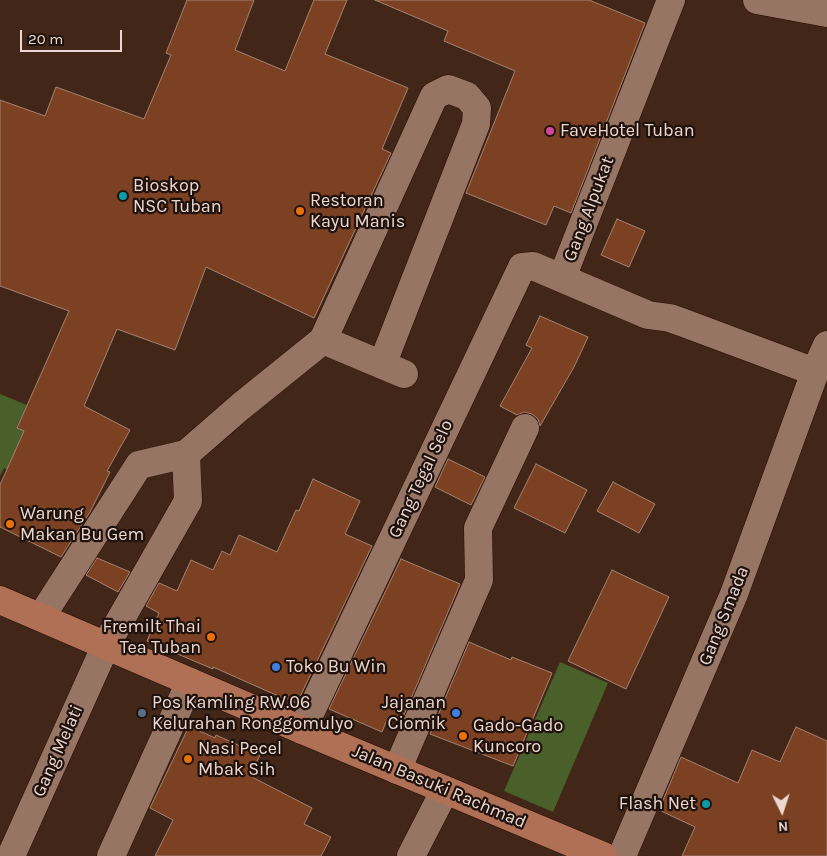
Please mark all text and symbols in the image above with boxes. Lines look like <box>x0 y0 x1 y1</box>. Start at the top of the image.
scale bar <box>22 20 125 52</box>
text: 20 m <box>28 30 63 48</box>
place label: FaveHotel Tuban <box>560 120 694 142</box>
marker: FaveHotel Tuban <box>544 125 556 137</box>
street label: Gang Alpukat <box>559 154 619 264</box>
place label: Bioskop NSC Tuban <box>133 175 222 218</box>
marker: Bioskop NSC Tuban <box>117 190 129 202</box>
place label: Restoran Kayu Manis <box>310 190 405 232</box>
marker: Restoran Kayu Manis <box>294 205 306 217</box>
street label: Gang Tegal Selo <box>384 416 458 542</box>
place label: Warung Makan Bu Gem <box>20 503 144 546</box>
marker: Warung Makan Bu Gem <box>4 518 16 530</box>
street label: Gang Smada <box>694 563 754 669</box>
place label: Fremilt Thai Tea Tuban <box>102 616 201 659</box>
marker: Fremilt Thai Tea Tuban <box>205 631 217 643</box>
place label: Toko Bu Win <box>286 656 386 678</box>
marker: Toko Bu Win <box>270 661 282 673</box>
place label: Pos Kamling RW.06 Kelurahan Ronggomulyo <box>152 692 353 734</box>
place label: Jajanan Ciomik <box>382 692 446 734</box>
street label: Gang Melati <box>28 702 88 800</box>
marker: Pos Kamling RW.06 Kelurahan Ronggomulyo <box>136 707 148 719</box>
marker: Jajanan Ciomik <box>450 707 462 719</box>
place label: Gado-Gado Kuncoro <box>473 715 563 758</box>
marker: Gado-Gado Kuncoro <box>457 730 469 742</box>
place label: Nasi Pecel Mbak Sih <box>198 738 282 781</box>
street label: Jalan Basuki Rachmad <box>349 741 529 833</box>
marker: Nasi Pecel Mbak Sih <box>182 753 194 765</box>
north arrow <box>757 786 807 836</box>
place label: Flash Net <box>619 793 696 815</box>
marker: Flash Net <box>700 798 712 810</box>
text: N <box>777 818 789 835</box>

